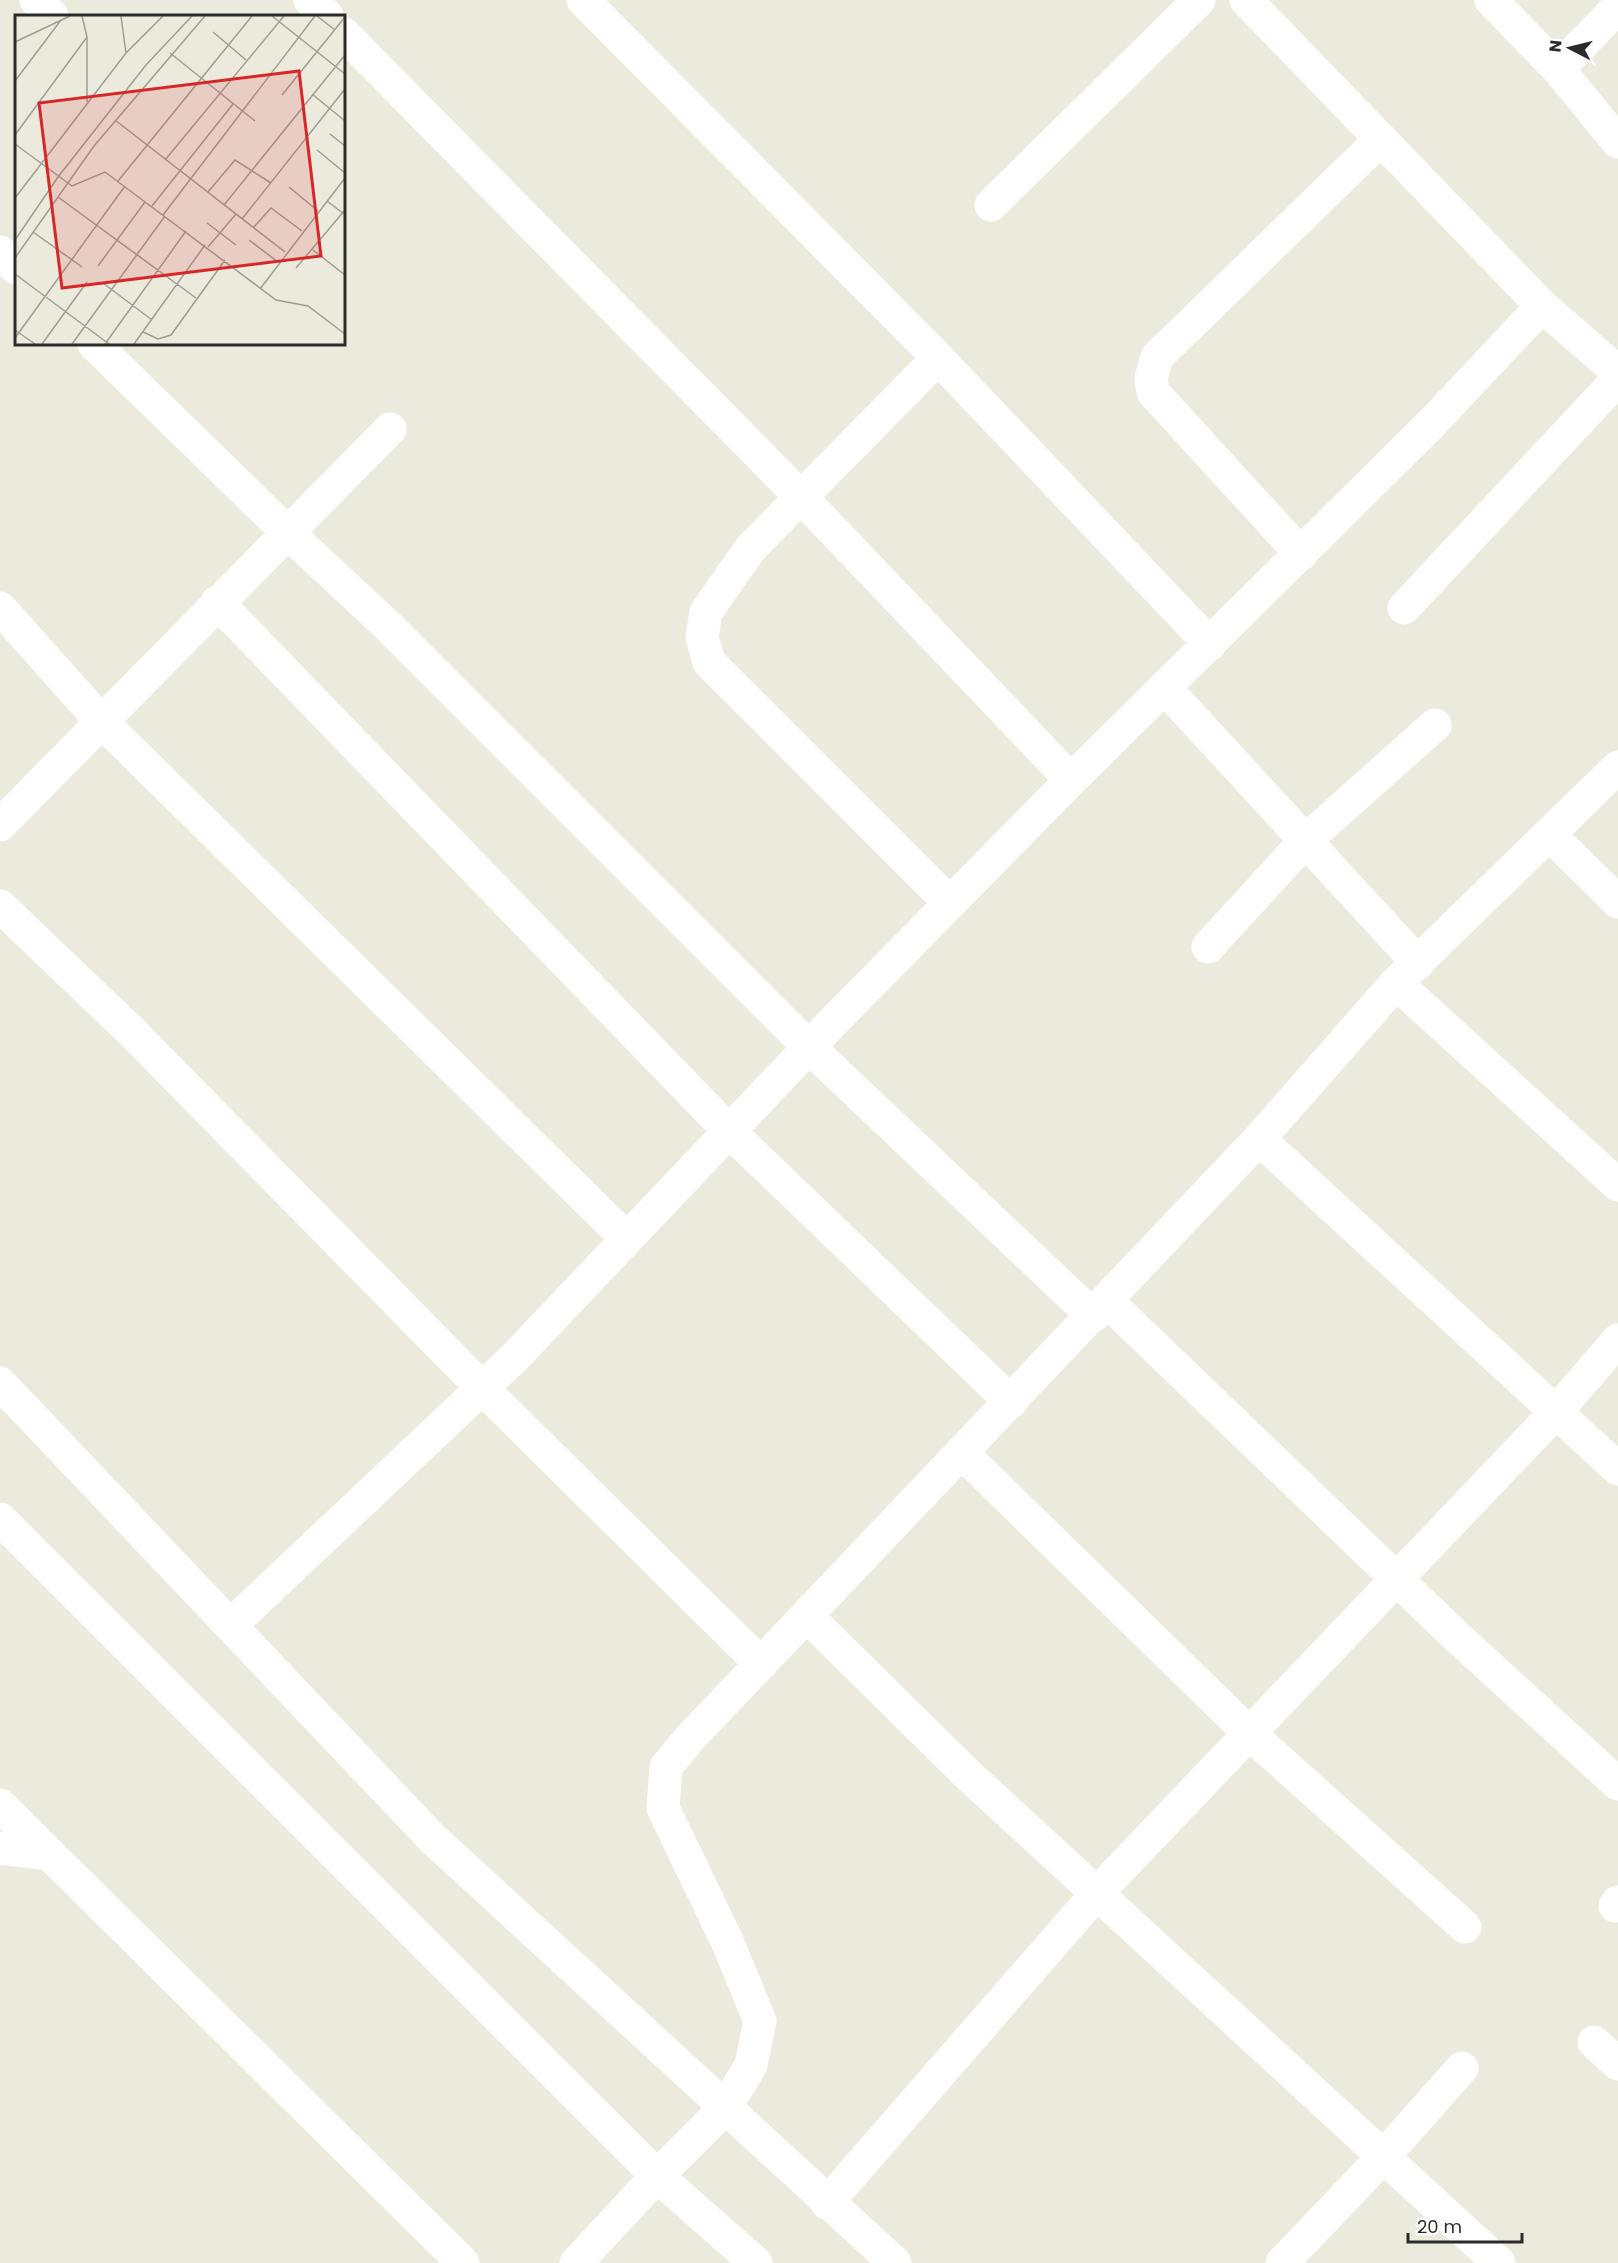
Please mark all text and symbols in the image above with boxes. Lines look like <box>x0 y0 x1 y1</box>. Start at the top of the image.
inset map <box>15 15 345 345</box>
north arrow <box>1540 18 1600 78</box>
text: N <box>1543 39 1568 54</box>
scale bar <box>1408 2206 1522 2244</box>
text: 20 m <box>1417 2214 1462 2239</box>

